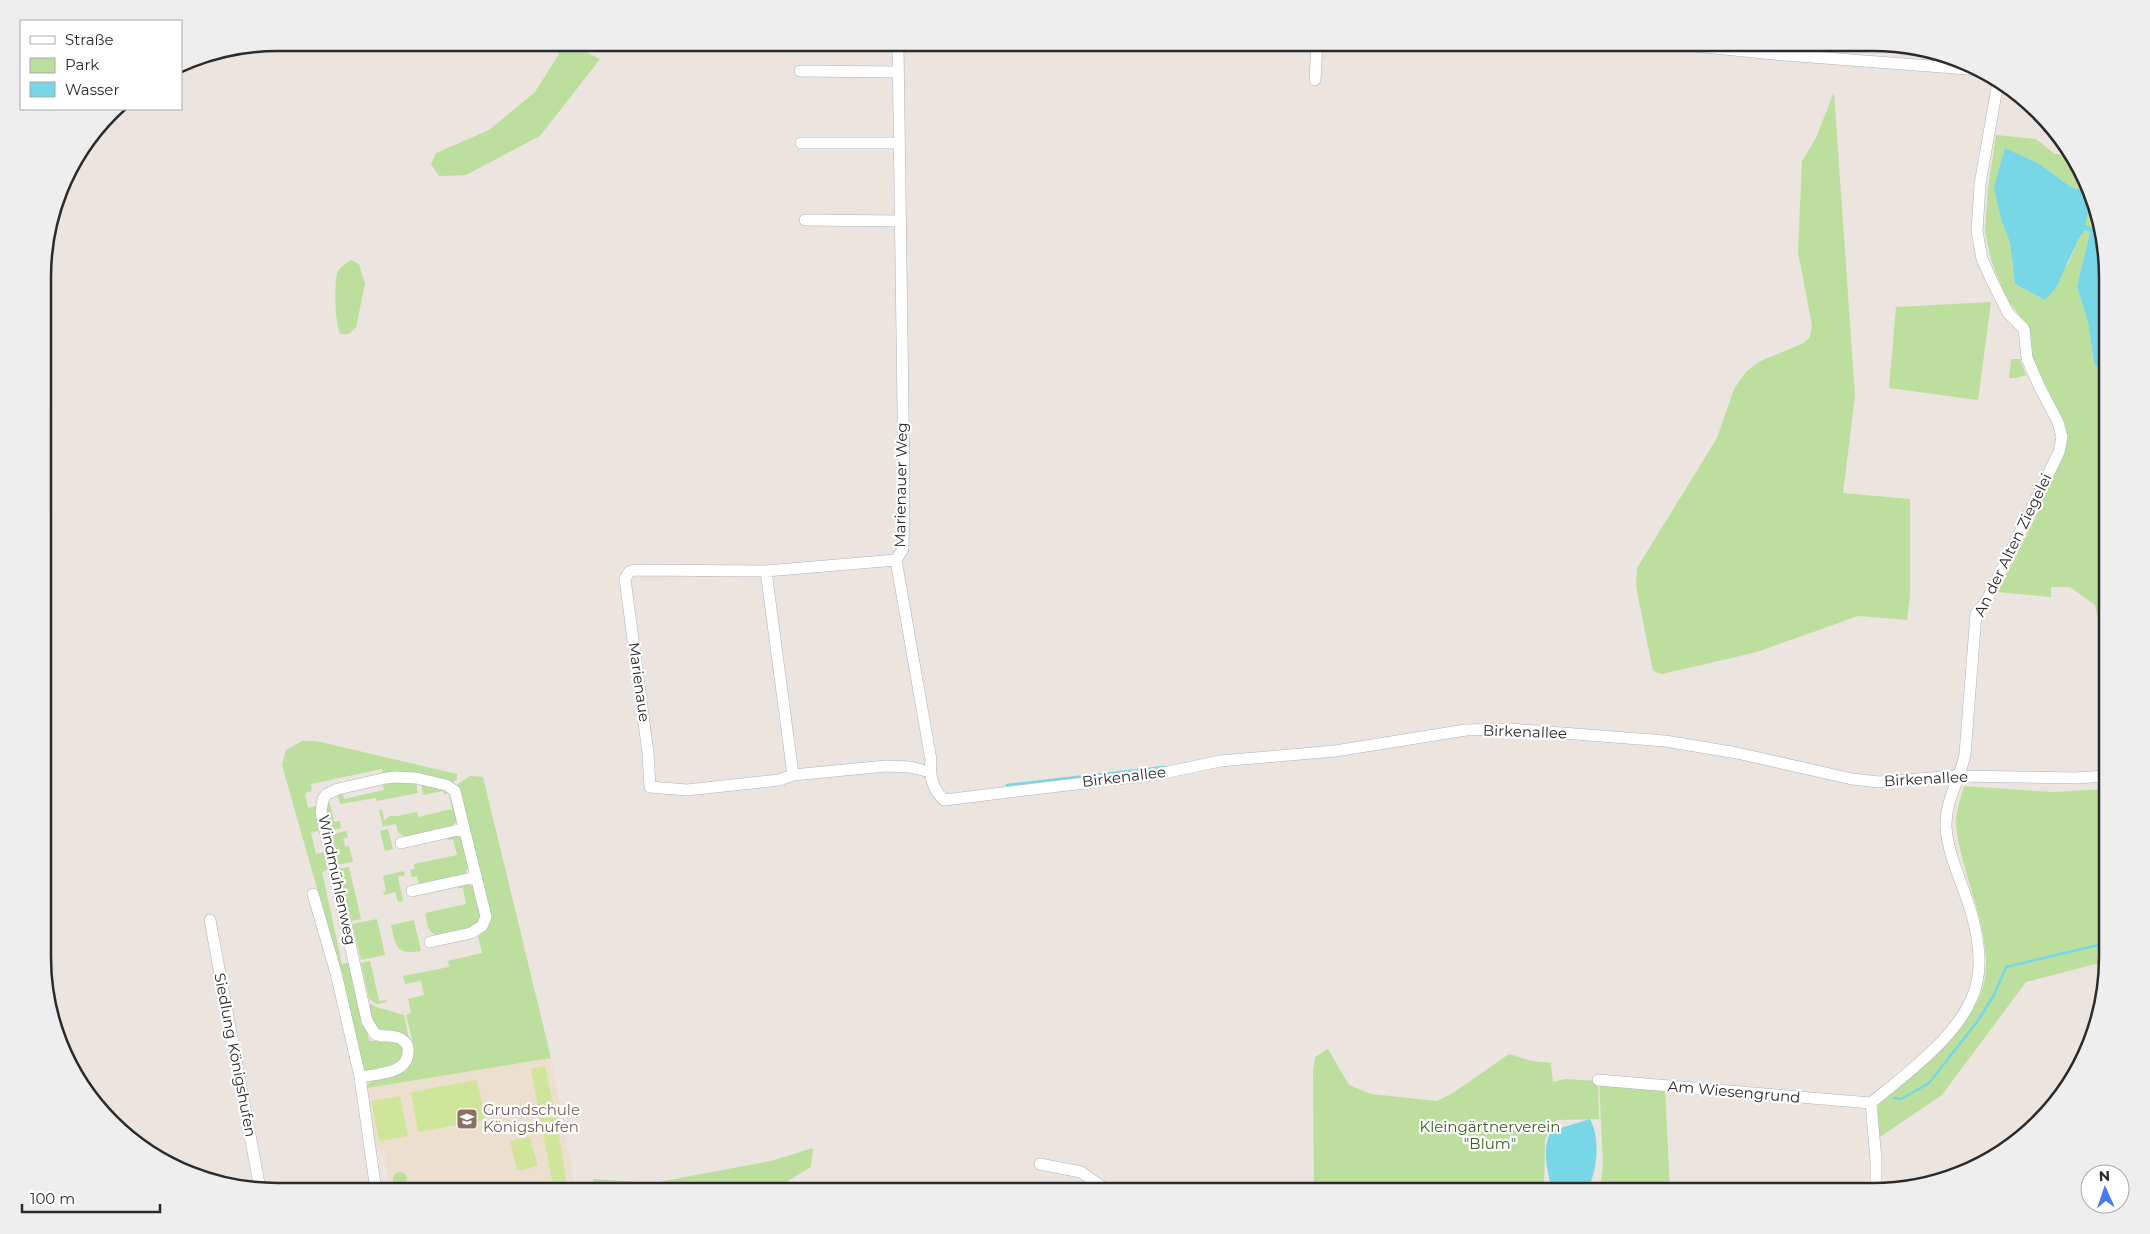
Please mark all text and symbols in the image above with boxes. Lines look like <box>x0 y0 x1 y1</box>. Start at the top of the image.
legend <box>20 20 182 110</box>
text: Straße <box>65 30 114 49</box>
text: Park <box>65 55 99 74</box>
text: Wasser <box>65 80 119 99</box>
street label: Marienauer Weg <box>890 422 911 548</box>
street label: An der Alten Ziegelei <box>1970 470 2055 619</box>
street label: Marienaue <box>624 641 654 723</box>
street label: Birkenallee <box>1483 721 1567 742</box>
street label: Birkenallee <box>1081 762 1167 791</box>
street label: Birkenallee <box>1883 767 1968 790</box>
street label: Windmühlenweg <box>314 813 361 947</box>
street label: Siedlung Königshufen <box>210 971 261 1139</box>
street label: Am Wiesengrund <box>1667 1076 1801 1107</box>
place label: Grundschule Königshufen <box>483 1100 580 1136</box>
school or university icon: Grundschule Königshufen <box>455 1107 479 1131</box>
park label: Kleingärtnerverein "Blum" <box>1420 1117 1560 1153</box>
north arrow <box>2080 1164 2130 1214</box>
text: N <box>2098 1167 2110 1185</box>
scale bar <box>22 1182 160 1214</box>
text: 100 m <box>30 1189 75 1208</box>

